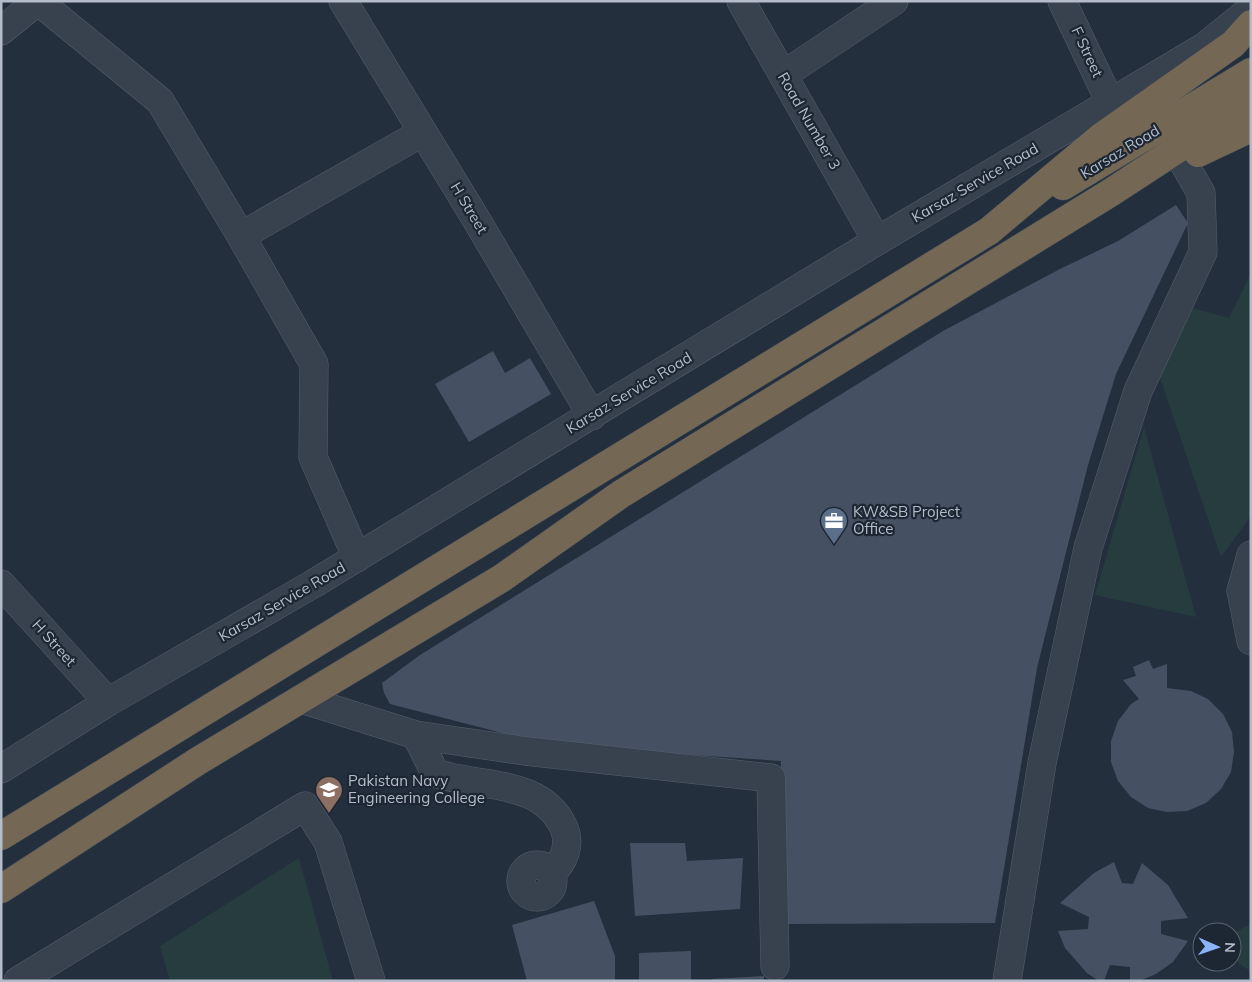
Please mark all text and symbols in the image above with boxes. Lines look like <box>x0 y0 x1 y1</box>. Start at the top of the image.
street label: F Street <box>1067 23 1107 80</box>
street label: Road Number 3 <box>774 69 845 173</box>
street label: Karsaz Road <box>1077 121 1163 183</box>
street label: Karsaz Service Road <box>908 139 1041 227</box>
street label: H Street <box>447 178 492 237</box>
street label: Karsaz Service Road <box>563 348 695 438</box>
place label: KW&SB Project Office <box>853 502 960 538</box>
office icon: KW&SB Project Office <box>819 506 849 545</box>
street label: Karsaz Service Road <box>215 558 348 646</box>
street label: H Street <box>28 615 80 670</box>
place label: Pakistan Navy Engineering College <box>348 771 485 807</box>
school or university icon: Pakistan Navy Engineering College <box>314 775 344 814</box>
north arrow <box>1192 922 1242 972</box>
text: N <box>1221 942 1239 953</box>

